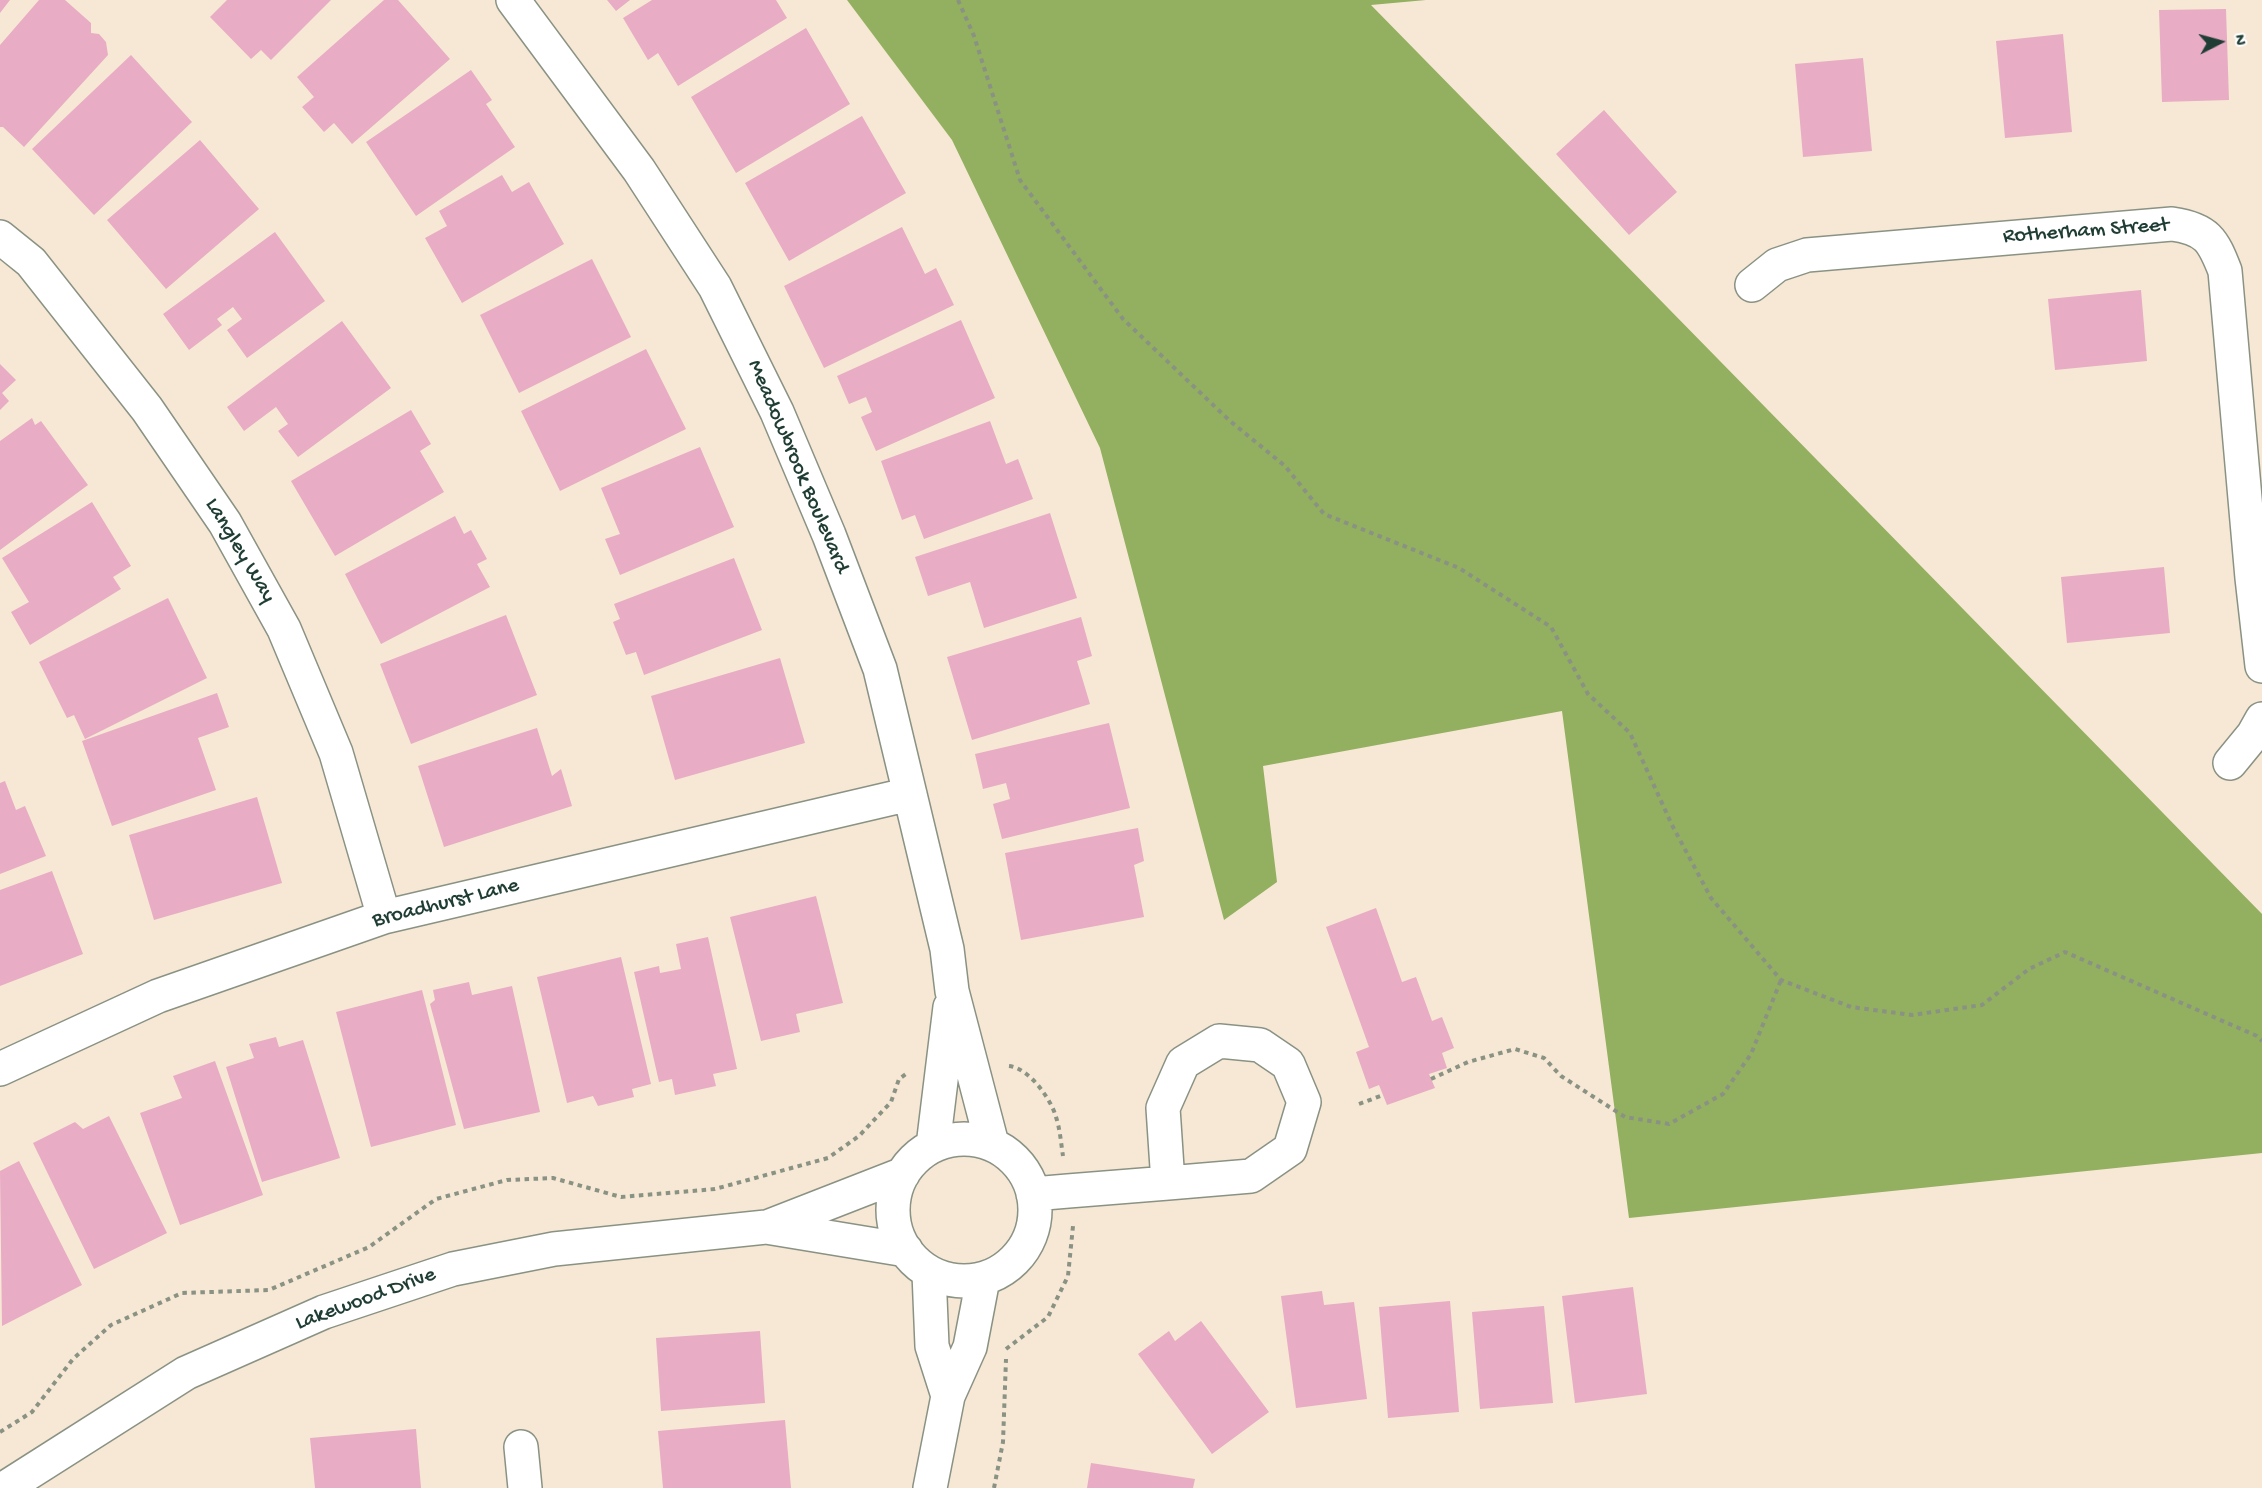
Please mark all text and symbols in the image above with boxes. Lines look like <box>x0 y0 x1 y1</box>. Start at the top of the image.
north arrow <box>2190 12 2250 72</box>
text: N <box>2228 34 2248 46</box>
street label: Rotherham Street <box>2002 213 2170 251</box>
street label: Meadowbrook Boulevard <box>740 356 854 578</box>
street label: Langley Way <box>197 494 281 608</box>
street label: Broadhurst Lane <box>370 873 522 935</box>
street label: Lakewood Drive <box>292 1262 440 1338</box>

